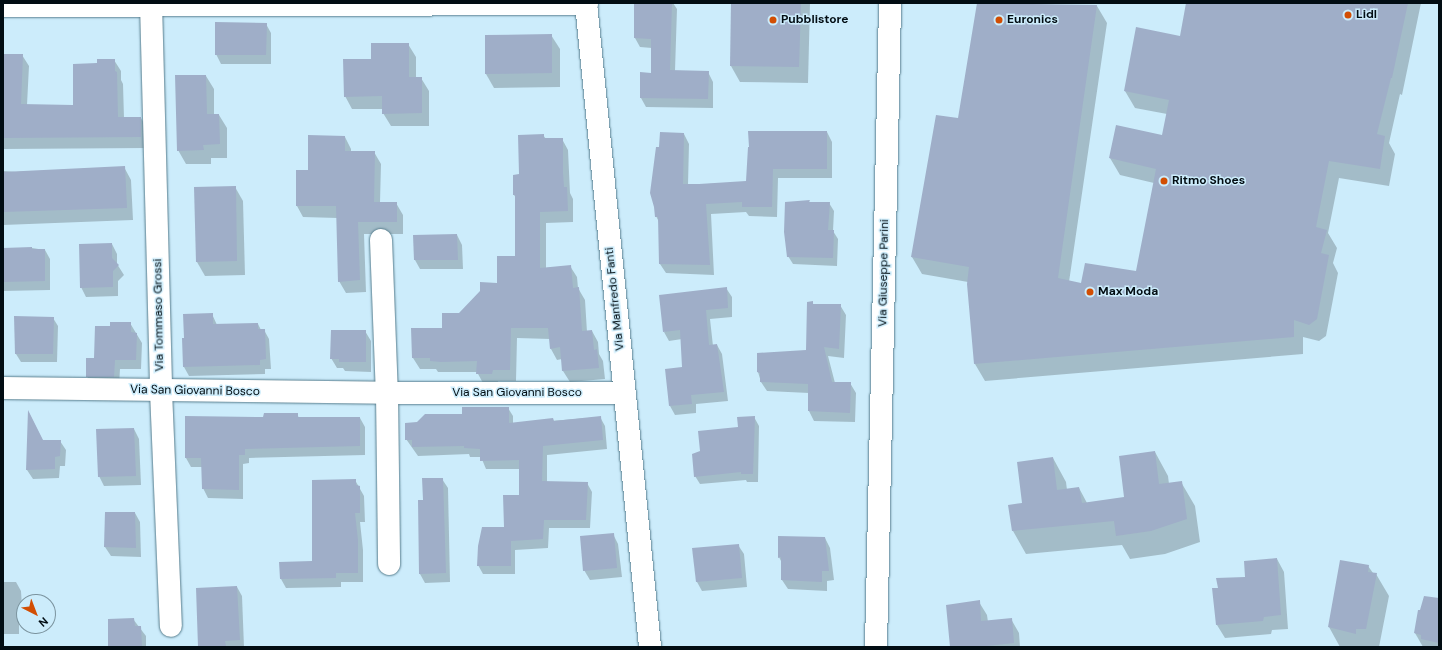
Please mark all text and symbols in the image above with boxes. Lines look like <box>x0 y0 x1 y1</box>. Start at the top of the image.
place label: Lidl <box>1356 8 1377 22</box>
marker: Lidl <box>1343 10 1353 20</box>
place label: Pubblistore <box>781 13 849 27</box>
place label: Euronics <box>1007 13 1058 27</box>
marker: Pubblistore <box>768 15 778 25</box>
marker: Euronics <box>994 15 1004 25</box>
place label: Ritmo Shoes <box>1172 174 1245 188</box>
marker: Ritmo Shoes <box>1159 176 1169 186</box>
street label: Via Giuseppe Parini <box>876 219 892 327</box>
street label: Via Manfredo Fanti <box>602 246 628 352</box>
street label: Via Tommaso Grossi <box>151 258 167 372</box>
place label: Max Moda <box>1098 285 1158 299</box>
marker: Max Moda <box>1085 287 1095 297</box>
street label: Via San Giovanni Bosco <box>130 383 260 399</box>
street label: Via San Giovanni Bosco <box>452 386 582 400</box>
north arrow <box>16 594 56 634</box>
text: N <box>36 614 51 630</box>

